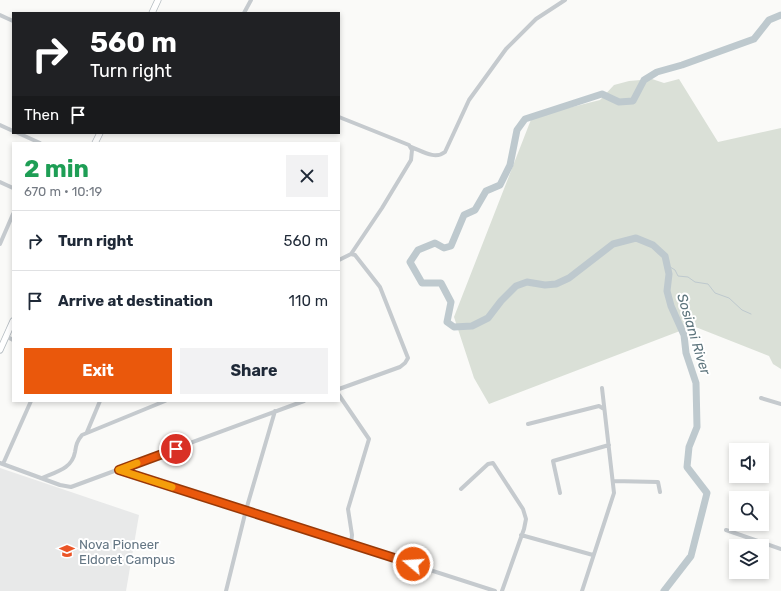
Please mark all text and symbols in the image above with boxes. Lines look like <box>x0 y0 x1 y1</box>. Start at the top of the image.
text: 560 m <box>90 26 177 59</box>
icon: right <box>24 28 76 80</box>
text: Turn right <box>90 60 172 82</box>
icon: arrive <box>67 104 89 126</box>
text: Then <box>24 106 59 124</box>
text: 2 min <box>24 155 89 183</box>
button: close <box>286 155 328 197</box>
text: 670 m · 10:19 <box>24 184 102 199</box>
icon: right <box>24 230 46 252</box>
text: Turn right <box>58 232 133 250</box>
text: 560 m <box>284 232 328 250</box>
icon: arrive <box>24 290 46 312</box>
water label: Sosiani River <box>673 291 714 377</box>
text: Arrive at destination <box>58 292 213 310</box>
text: 110 m <box>289 292 328 310</box>
button: Exit <box>24 348 172 394</box>
button: Share <box>180 348 328 394</box>
pin <box>159 432 193 466</box>
icon: arrive <box>165 438 187 460</box>
map controls <box>729 443 769 579</box>
button: sound <box>729 443 769 483</box>
button: search <box>729 491 769 531</box>
place label: Nova Pioneer Eldoret Campus <box>79 537 176 567</box>
button: layers <box>729 539 769 579</box>
school or university icon: Nova Pioneer Eldoret Campus <box>58 542 76 560</box>
position arrow <box>392 543 434 585</box>

